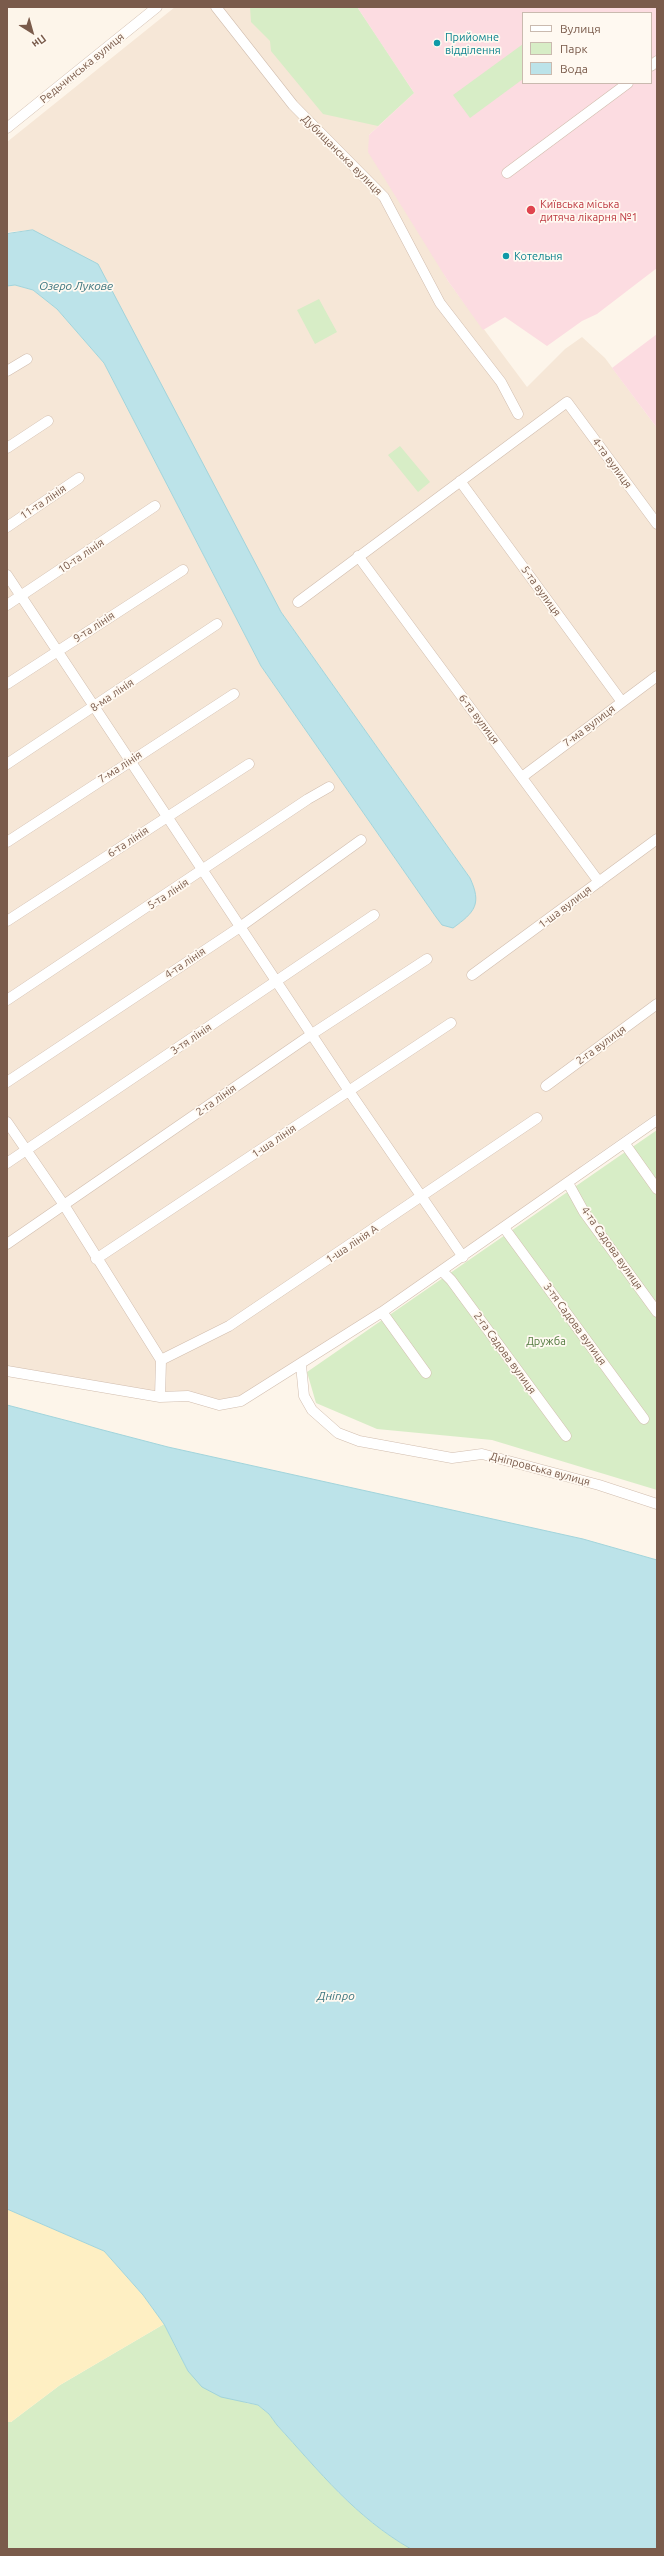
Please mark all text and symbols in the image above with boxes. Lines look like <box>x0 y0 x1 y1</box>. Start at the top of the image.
north arrow <box>12 12 52 52</box>
legend <box>522 12 652 84</box>
text: Вулиця <box>560 22 601 35</box>
street label: Редьчинська вулиця <box>37 30 127 106</box>
place label: Прийомне відділення <box>445 30 501 56</box>
text: Пн <box>30 32 49 51</box>
marker: Прийомне відділення <box>432 38 442 48</box>
text: Парк <box>560 42 588 55</box>
text: Вода <box>560 62 588 75</box>
street label: Дубищанська вулиця <box>299 112 385 198</box>
place label: Київська міська дитяча лікарня №1 <box>540 197 638 223</box>
marker: Київська міська дитяча лікарня №1 <box>525 204 537 216</box>
place label: Котельня <box>514 249 562 263</box>
marker: Котельня <box>501 251 511 261</box>
water label: Озеро Лукове <box>39 279 113 293</box>
street label: 4-та вулиця <box>589 435 635 491</box>
street label: 11-та лінія <box>17 482 69 522</box>
street label: 10-та лінія <box>55 536 107 576</box>
street label: 5-та вулиця <box>518 563 564 619</box>
street label: 9-та лінія <box>71 609 117 645</box>
street label: 8-ма лінія <box>88 676 136 714</box>
street label: 6-та вулиця <box>456 692 502 746</box>
street label: 7-ма вулиця <box>560 702 618 750</box>
street label: 7-ма лінія <box>96 748 144 786</box>
street label: 6-та лінія <box>105 824 151 860</box>
street label: 5-та лінія <box>145 876 191 912</box>
street label: 1-ша вулиця <box>536 883 594 931</box>
street label: 4-та лінія <box>162 945 208 981</box>
street label: 3-тя лінія <box>168 1020 214 1058</box>
street label: 2-га вулиця <box>573 1022 629 1068</box>
street label: 2-га лінія <box>193 1081 239 1119</box>
street label: 1-ша лінія <box>249 1121 299 1161</box>
street label: 4-та Садова вулиця <box>578 1204 646 1292</box>
street label: 1-ша лінія А <box>323 1222 381 1266</box>
street label: 3-тя Садова вулиця <box>541 1280 609 1368</box>
street label: 2-га Садова вулиця <box>471 1309 539 1397</box>
park label: Дружба <box>526 1334 566 1348</box>
street label: Дніпровська вулиця <box>488 1449 592 1489</box>
water label: Дніпро <box>317 1989 355 2003</box>

